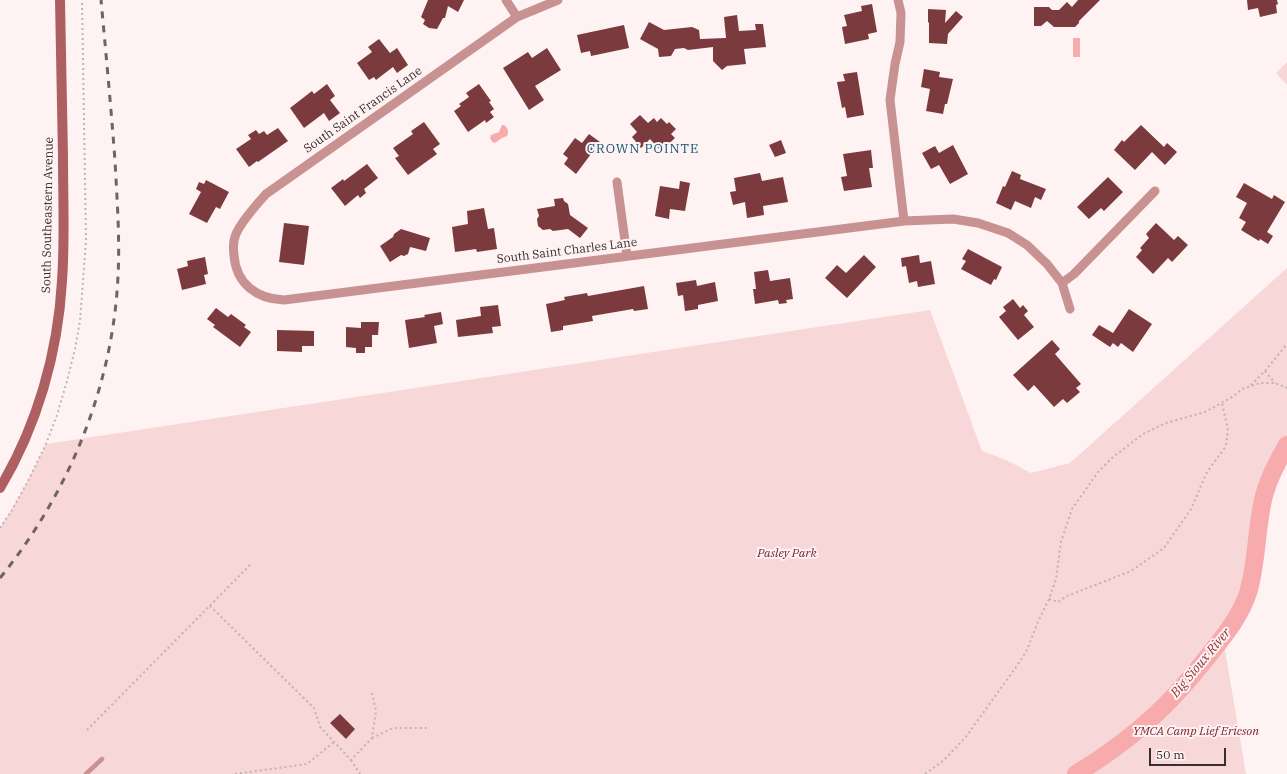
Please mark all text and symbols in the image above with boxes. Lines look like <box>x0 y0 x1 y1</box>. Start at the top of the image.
street label: South Saint Francis Lane <box>301 64 425 156</box>
street label: South Southeastern Avenue <box>39 137 57 293</box>
district label: CROWN POINTE <box>587 141 699 157</box>
street label: South Saint Charles Lane <box>496 235 638 267</box>
park label: Pasley Park <box>757 547 817 561</box>
water label: Big Sioux River <box>1168 625 1234 701</box>
park label: YMCA Camp Lief Ericson <box>1133 725 1259 739</box>
scale bar <box>1151 740 1228 766</box>
text: 50 m <box>1156 747 1185 762</box>

